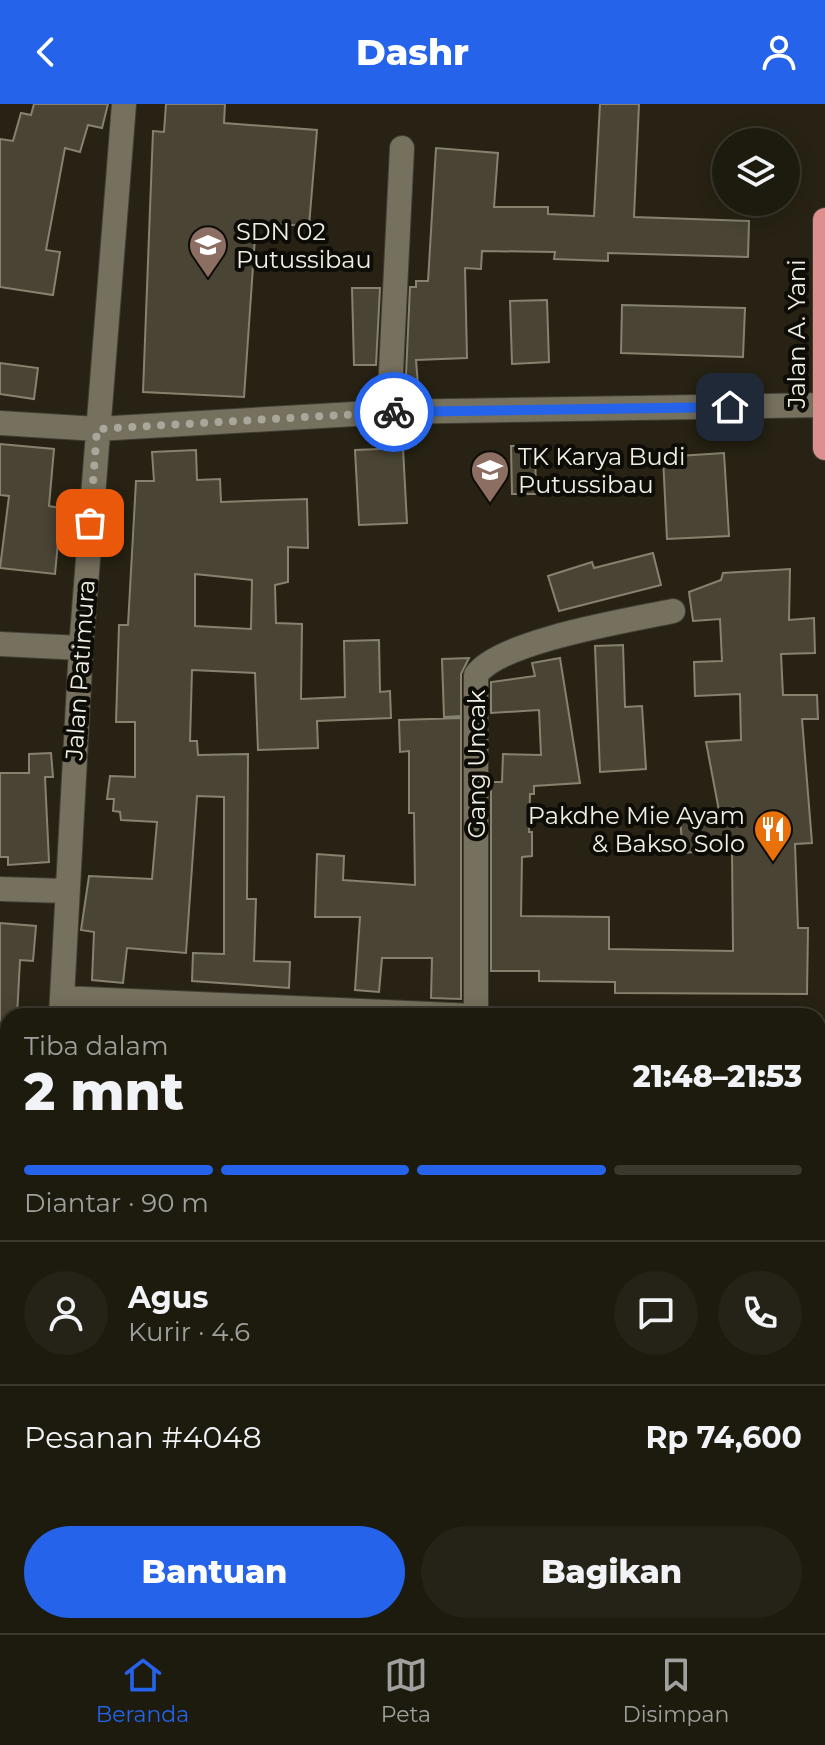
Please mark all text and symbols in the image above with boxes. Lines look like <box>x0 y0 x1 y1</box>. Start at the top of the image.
icon: back <box>24 30 68 74</box>
text: Dashr <box>356 30 469 74</box>
icon: person <box>757 30 801 74</box>
map controls <box>712 128 800 216</box>
button: layers <box>712 128 800 216</box>
place label: SDN 02 Putussibau <box>236 217 372 274</box>
school or university icon: SDN 02 Putussibau <box>187 224 229 279</box>
street label: Jalan A. Yani <box>782 259 811 410</box>
courier <box>354 372 434 452</box>
pin <box>696 373 764 441</box>
icon: home <box>708 385 752 429</box>
icon: bike <box>372 390 416 434</box>
place label: TK Karya Budi Putussibau <box>518 442 685 499</box>
school or university icon: TK Karya Budi Putussibau <box>469 449 511 504</box>
pin <box>56 489 124 557</box>
icon: bag <box>68 501 112 545</box>
street label: Jalan Patimura <box>59 579 101 762</box>
street label: Gang Uncak <box>462 689 491 838</box>
place label: Pakdhe Mie Ayam & Bakso Solo <box>528 801 745 858</box>
restaurant icon: Pakdhe Mie Ayam & Bakso Solo <box>752 808 794 863</box>
text: Tiba dalam <box>24 1030 169 1062</box>
text: 21:48–21:53 <box>633 1058 802 1095</box>
text: 2 mnt <box>24 1060 184 1123</box>
text: Diantar · 90 m <box>24 1187 209 1219</box>
button: person <box>24 1271 108 1355</box>
button: chat <box>614 1271 698 1355</box>
button: phone <box>718 1271 802 1355</box>
text: Agus <box>128 1279 208 1316</box>
text: Kurir · 4.6 <box>128 1316 250 1348</box>
text: Pesanan #4048 <box>24 1419 262 1456</box>
text: Rp 74,600 <box>646 1419 802 1456</box>
button: Bantuan <box>24 1526 405 1618</box>
button: Bagikan <box>421 1526 802 1618</box>
tab: Beranda <box>96 1653 189 1728</box>
tab: Peta <box>381 1653 431 1728</box>
tab: Disimpan <box>622 1653 729 1728</box>

